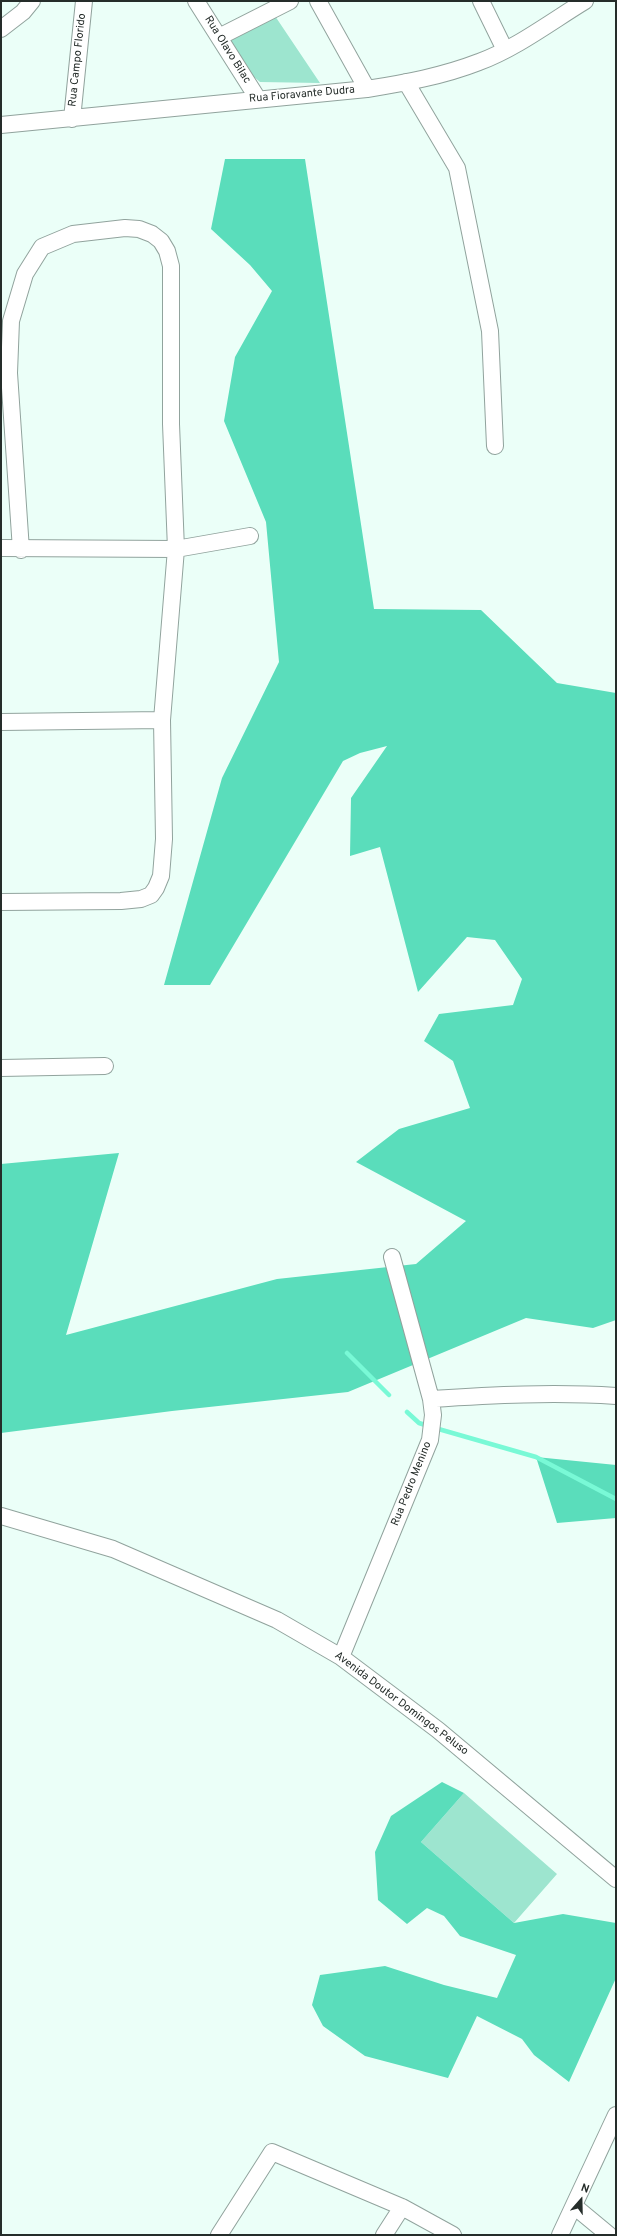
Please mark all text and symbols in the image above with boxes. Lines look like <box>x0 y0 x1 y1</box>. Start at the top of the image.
street label: Rua Campo Florido <box>67 13 89 107</box>
street label: Rua Olavo Bilac <box>201 14 253 86</box>
street label: Rua Fioravante Dudra <box>248 84 356 106</box>
street label: Rua Pedro Menino <box>389 1440 435 1528</box>
street label: Avenida Doutor Domingos Peluso <box>332 1649 470 1759</box>
north arrow <box>561 2180 601 2220</box>
text: N <box>579 2181 591 2197</box>

